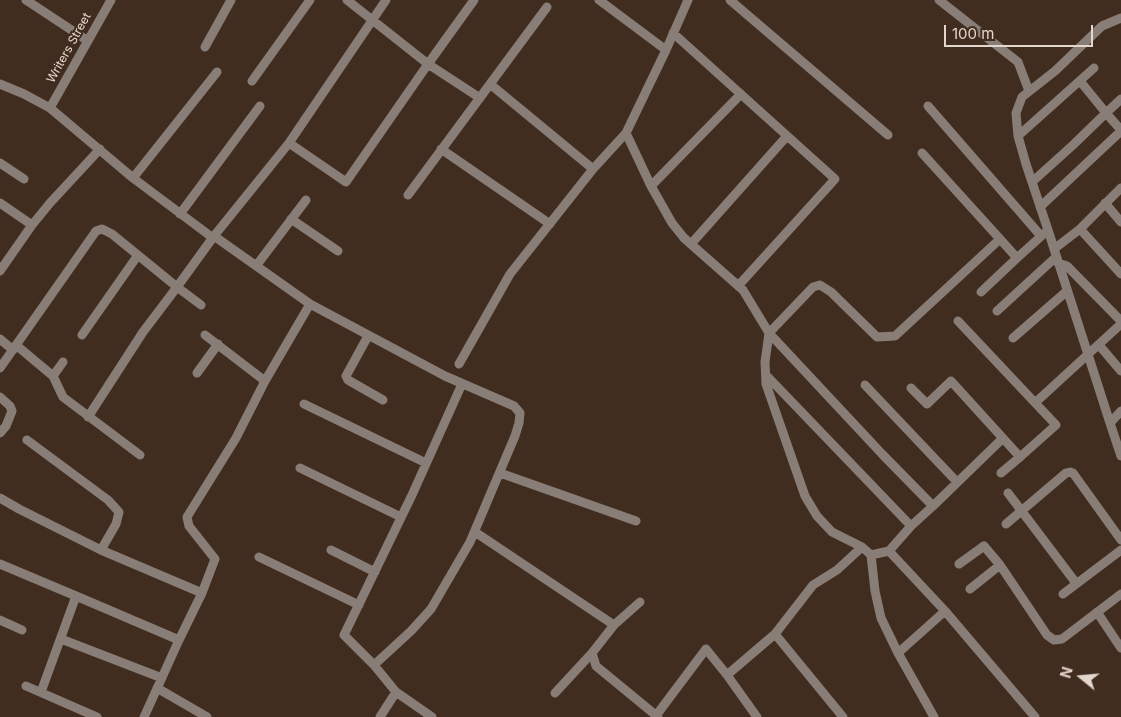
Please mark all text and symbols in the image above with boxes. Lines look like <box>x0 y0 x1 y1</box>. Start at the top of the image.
street label: Writers Street <box>44 10 94 86</box>
scale bar <box>946 15 1095 47</box>
text: 100 m <box>952 24 994 43</box>
north arrow <box>1056 652 1106 702</box>
text: N <box>1056 665 1076 680</box>

